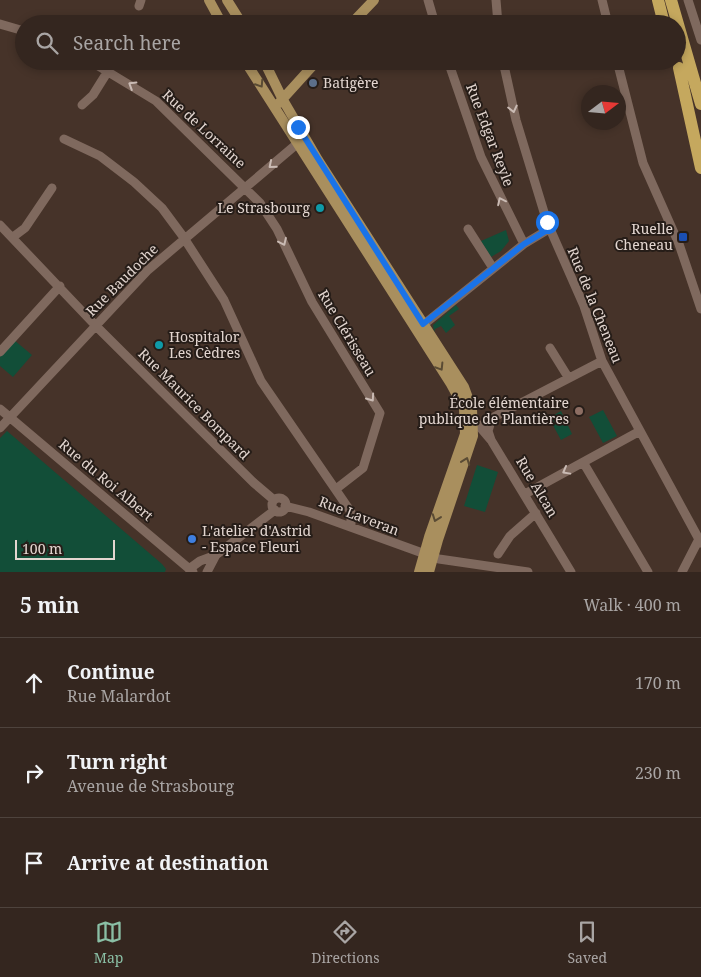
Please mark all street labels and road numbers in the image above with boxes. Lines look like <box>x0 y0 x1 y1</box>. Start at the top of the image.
street label: Rue Edgar Reyle <box>462 81 519 189</box>
street label: Rue de Lorraine <box>159 85 250 172</box>
street label: Rue Baudoche <box>81 239 162 320</box>
street label: Rue de la Cheneau <box>564 244 627 366</box>
street label: Rue Clérisseau <box>314 286 381 380</box>
street label: Rue Maurice Bompard <box>134 344 255 464</box>
street label: Rue du Roi Albert <box>55 435 157 525</box>
street label: Rue Alcan <box>512 453 563 520</box>
street label: Rue Laveran <box>316 491 402 540</box>

